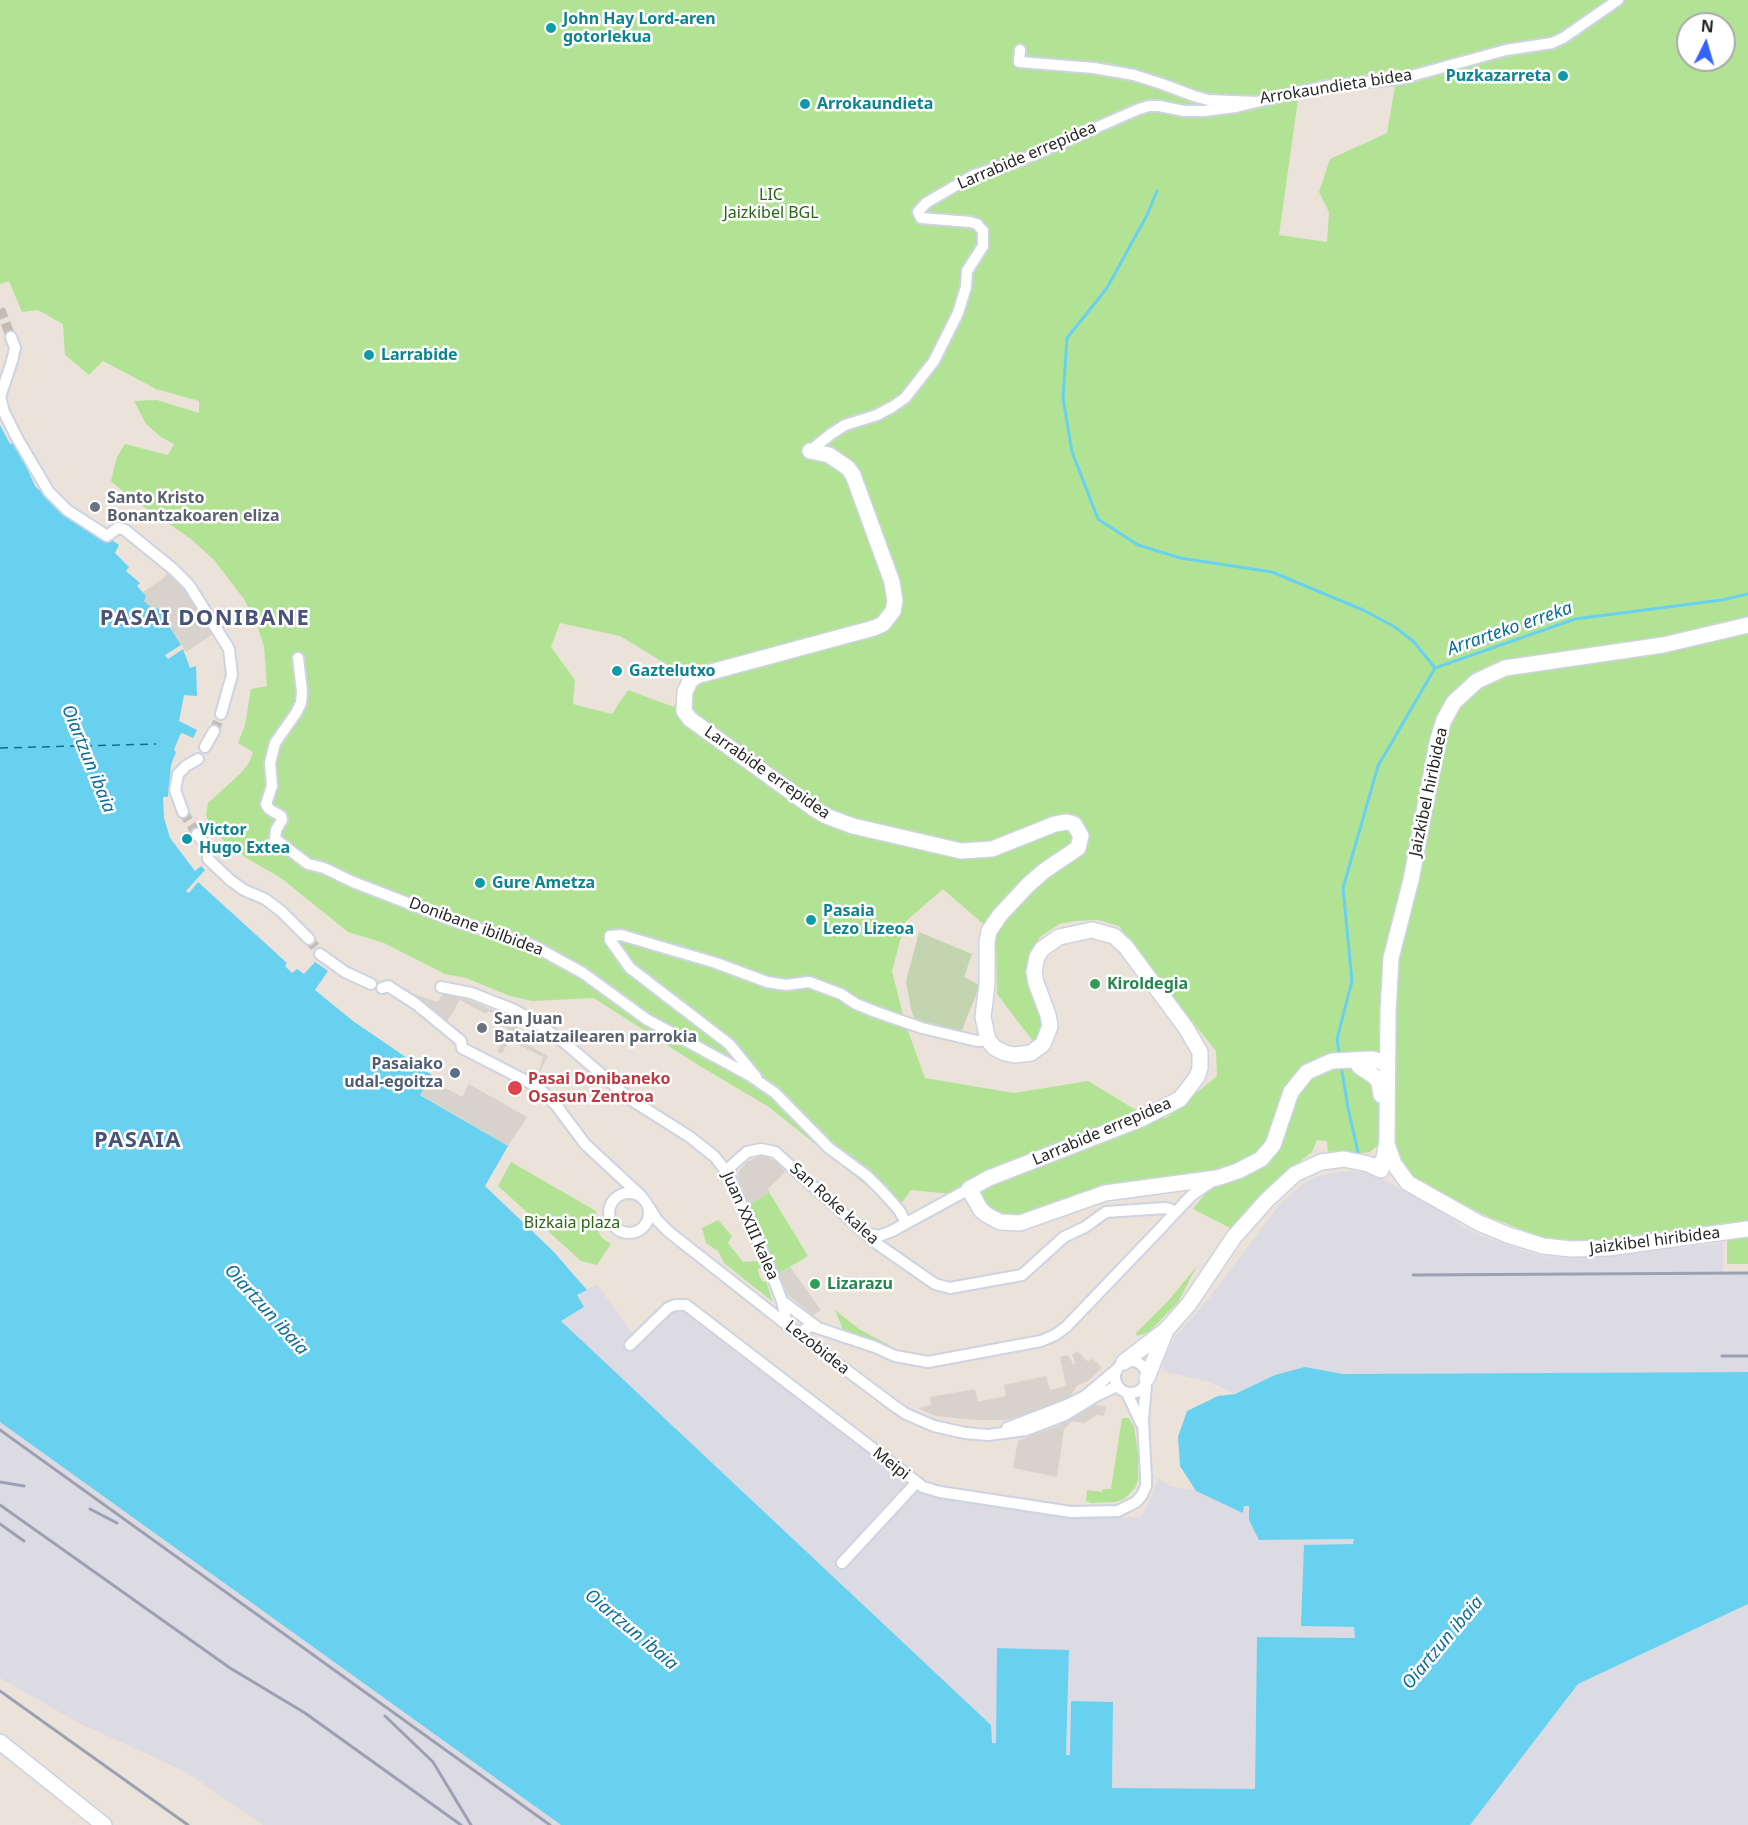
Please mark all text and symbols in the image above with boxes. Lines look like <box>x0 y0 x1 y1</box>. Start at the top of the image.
place label: John Hay Lord-aren gotorlekua <box>563 9 716 47</box>
north arrow <box>1676 12 1736 72</box>
text: N <box>1700 15 1715 38</box>
marker: John Hay Lord-aren gotorlekua <box>544 21 558 35</box>
street label: Arrokaundieta bidea <box>1259 65 1413 109</box>
place label: Puzkazarreta <box>1446 66 1551 86</box>
marker: Puzkazarreta <box>1556 69 1570 83</box>
place label: Arrokaundieta <box>817 94 933 114</box>
marker: Arrokaundieta <box>798 97 812 111</box>
street label: Larrabide errepidea <box>955 118 1099 194</box>
park label: LIC Jaizkibel BGL <box>723 185 819 223</box>
place label: Larrabide <box>381 345 458 365</box>
marker: Larrabide <box>362 348 376 362</box>
place label: Santo Kristo Bonantzakoaren eliza <box>107 488 279 526</box>
marker: Santo Kristo Bonantzakoaren eliza <box>88 500 102 514</box>
water label: Arrarteko erreka <box>1445 597 1575 661</box>
district label: PASAI DONIBANE <box>100 606 310 632</box>
place label: Gaztelutxo <box>629 661 716 681</box>
marker: Gaztelutxo <box>610 664 624 678</box>
water label: Oiartzun ibaia <box>57 702 119 816</box>
street label: Larrabide errepidea <box>700 722 834 824</box>
street label: Jaizkibel hiribidea <box>1406 726 1452 858</box>
place label: Victor Hugo Extea <box>199 820 290 858</box>
marker: Victor Hugo Extea <box>180 832 194 846</box>
place label: Gure Ametza <box>492 873 595 893</box>
marker: Gure Ametza <box>473 876 487 890</box>
street label: Donibane ibilbidea <box>406 894 546 960</box>
place label: Pasaia Lezo Lizeoa <box>823 901 914 939</box>
marker: Pasaia Lezo Lizeoa <box>804 913 818 927</box>
place label: Kiroldegia <box>1107 974 1188 994</box>
marker: Kiroldegia <box>1088 977 1102 991</box>
place label: San Juan Bataiatzailearen parrokia <box>494 1009 697 1047</box>
marker: San Juan Bataiatzailearen parrokia <box>475 1021 489 1035</box>
place label: Pasaiako udal-egoitza <box>344 1054 443 1092</box>
marker: Pasaiako udal-egoitza <box>448 1066 462 1080</box>
place label: Pasai Donibaneko Osasun Zentroa <box>528 1069 671 1107</box>
marker: Pasai Donibaneko Osasun Zentroa <box>506 1079 524 1097</box>
street label: Larrabide errepidea <box>1030 1094 1174 1170</box>
district label: PASAIA <box>94 1128 182 1154</box>
street label: San Roke kalea <box>786 1159 882 1249</box>
street label: Juan XXIII kalea <box>718 1169 782 1283</box>
park label: Bizkaia plaza <box>524 1213 620 1233</box>
street label: Jaizkibel hiribidea <box>1589 1223 1721 1259</box>
water label: Oiartzun ibaia <box>220 1260 312 1360</box>
place label: Lizarazu <box>827 1274 893 1294</box>
marker: Lizarazu <box>808 1277 822 1291</box>
street label: Lezobidea <box>781 1317 853 1379</box>
street label: Meipi <box>869 1444 913 1484</box>
water label: Oiartzun ibaia <box>580 1585 682 1675</box>
water label: Oiartzun ibaia <box>1398 1592 1488 1694</box>

